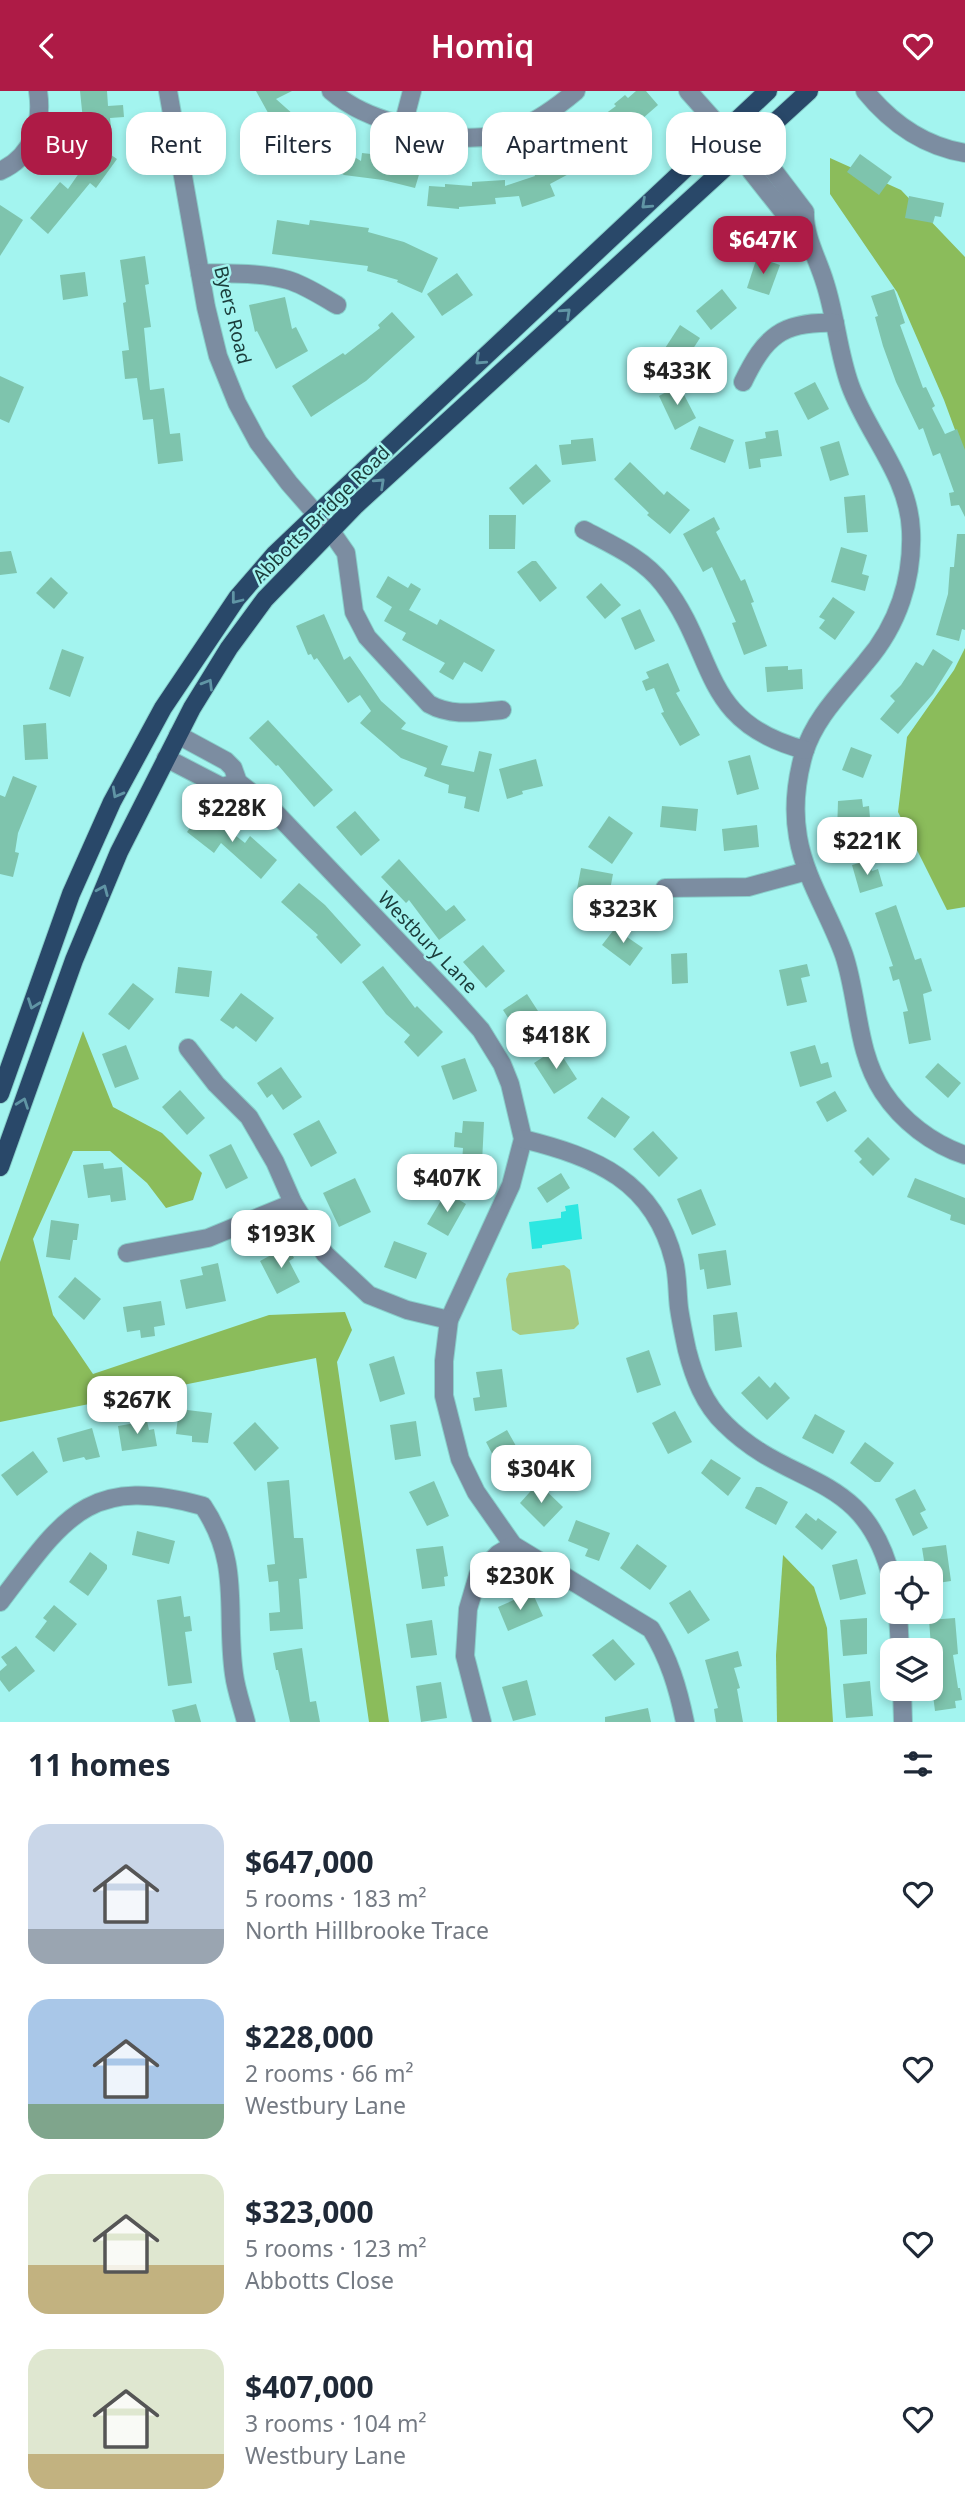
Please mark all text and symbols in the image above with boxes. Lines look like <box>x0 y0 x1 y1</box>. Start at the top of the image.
text: Homiq <box>431 24 534 67</box>
icon: back <box>28 27 66 65</box>
icon: heart <box>899 27 937 65</box>
chip: Buy <box>21 112 112 175</box>
chip: Rent <box>126 112 226 175</box>
chip: Filters <box>240 112 356 175</box>
chip: New <box>370 112 468 175</box>
chip: Apartment <box>482 112 652 175</box>
chip: House <box>666 112 786 175</box>
one-way arrow <box>641 195 654 208</box>
pin: $647K <box>714 216 812 276</box>
text: $647K <box>729 223 797 255</box>
street label: Byers Road <box>208 263 258 367</box>
one-way arrow <box>558 309 571 321</box>
pin: $433K <box>628 347 726 407</box>
one-way arrow <box>475 351 488 364</box>
text: $433K <box>643 354 711 386</box>
street label: Abbotts Bridge Road <box>247 440 395 588</box>
one-way arrow <box>372 479 385 492</box>
one-way arrow <box>232 592 245 604</box>
one-way arrow <box>199 678 212 691</box>
pin: $228K <box>183 785 281 844</box>
one-way arrow <box>112 786 125 799</box>
text: $228K <box>198 791 266 823</box>
pin: $221K <box>818 817 916 877</box>
text: $221K <box>833 824 901 856</box>
one-way arrow <box>95 884 109 897</box>
street label: Westbury Lane <box>372 885 484 999</box>
pin: $323K <box>574 885 672 945</box>
text: $323K <box>589 892 657 924</box>
one-way arrow <box>27 998 41 1010</box>
pin: $418K <box>507 1011 605 1071</box>
text: $418K <box>522 1018 590 1050</box>
one-way arrow <box>15 1097 29 1109</box>
pin: $407K <box>398 1155 496 1214</box>
text: $407K <box>413 1161 481 1193</box>
pin: $193K <box>232 1211 330 1270</box>
text: $193K <box>247 1217 315 1249</box>
pin: $267K <box>88 1377 186 1436</box>
text: $267K <box>103 1383 171 1415</box>
pin: $304K <box>492 1445 590 1505</box>
text: $304K <box>507 1452 575 1484</box>
pin: $230K <box>471 1553 569 1612</box>
text: $230K <box>486 1559 554 1591</box>
map controls <box>880 1561 943 1701</box>
button: locate <box>880 1561 943 1624</box>
button: layers <box>880 1638 943 1701</box>
text: 11 homes <box>28 1744 171 1785</box>
icon: filters <box>899 1745 937 1783</box>
text: $647,000 <box>245 1841 374 1882</box>
icon: home <box>84 1852 168 1936</box>
icon: heart <box>899 1875 937 1913</box>
text: 5 rooms · 183 m² <box>245 1882 427 1914</box>
text: North Hillbrooke Trace <box>245 1914 489 1946</box>
text: $228,000 <box>245 2016 374 2057</box>
icon: home <box>84 2027 168 2111</box>
icon: heart <box>899 2050 937 2088</box>
text: 2 rooms · 66 m² <box>245 2057 414 2089</box>
text: Westbury Lane <box>245 2089 406 2121</box>
text: $323,000 <box>245 2191 374 2232</box>
icon: home <box>84 2202 168 2286</box>
icon: heart <box>899 2225 937 2263</box>
text: 5 rooms · 123 m² <box>245 2232 427 2264</box>
text: Abbotts Close <box>245 2264 394 2296</box>
text: $407,000 <box>245 2366 374 2407</box>
icon: home <box>84 2377 168 2461</box>
icon: heart <box>899 2400 937 2438</box>
text: 3 rooms · 104 m² <box>245 2407 427 2439</box>
text: Westbury Lane <box>245 2439 406 2471</box>

